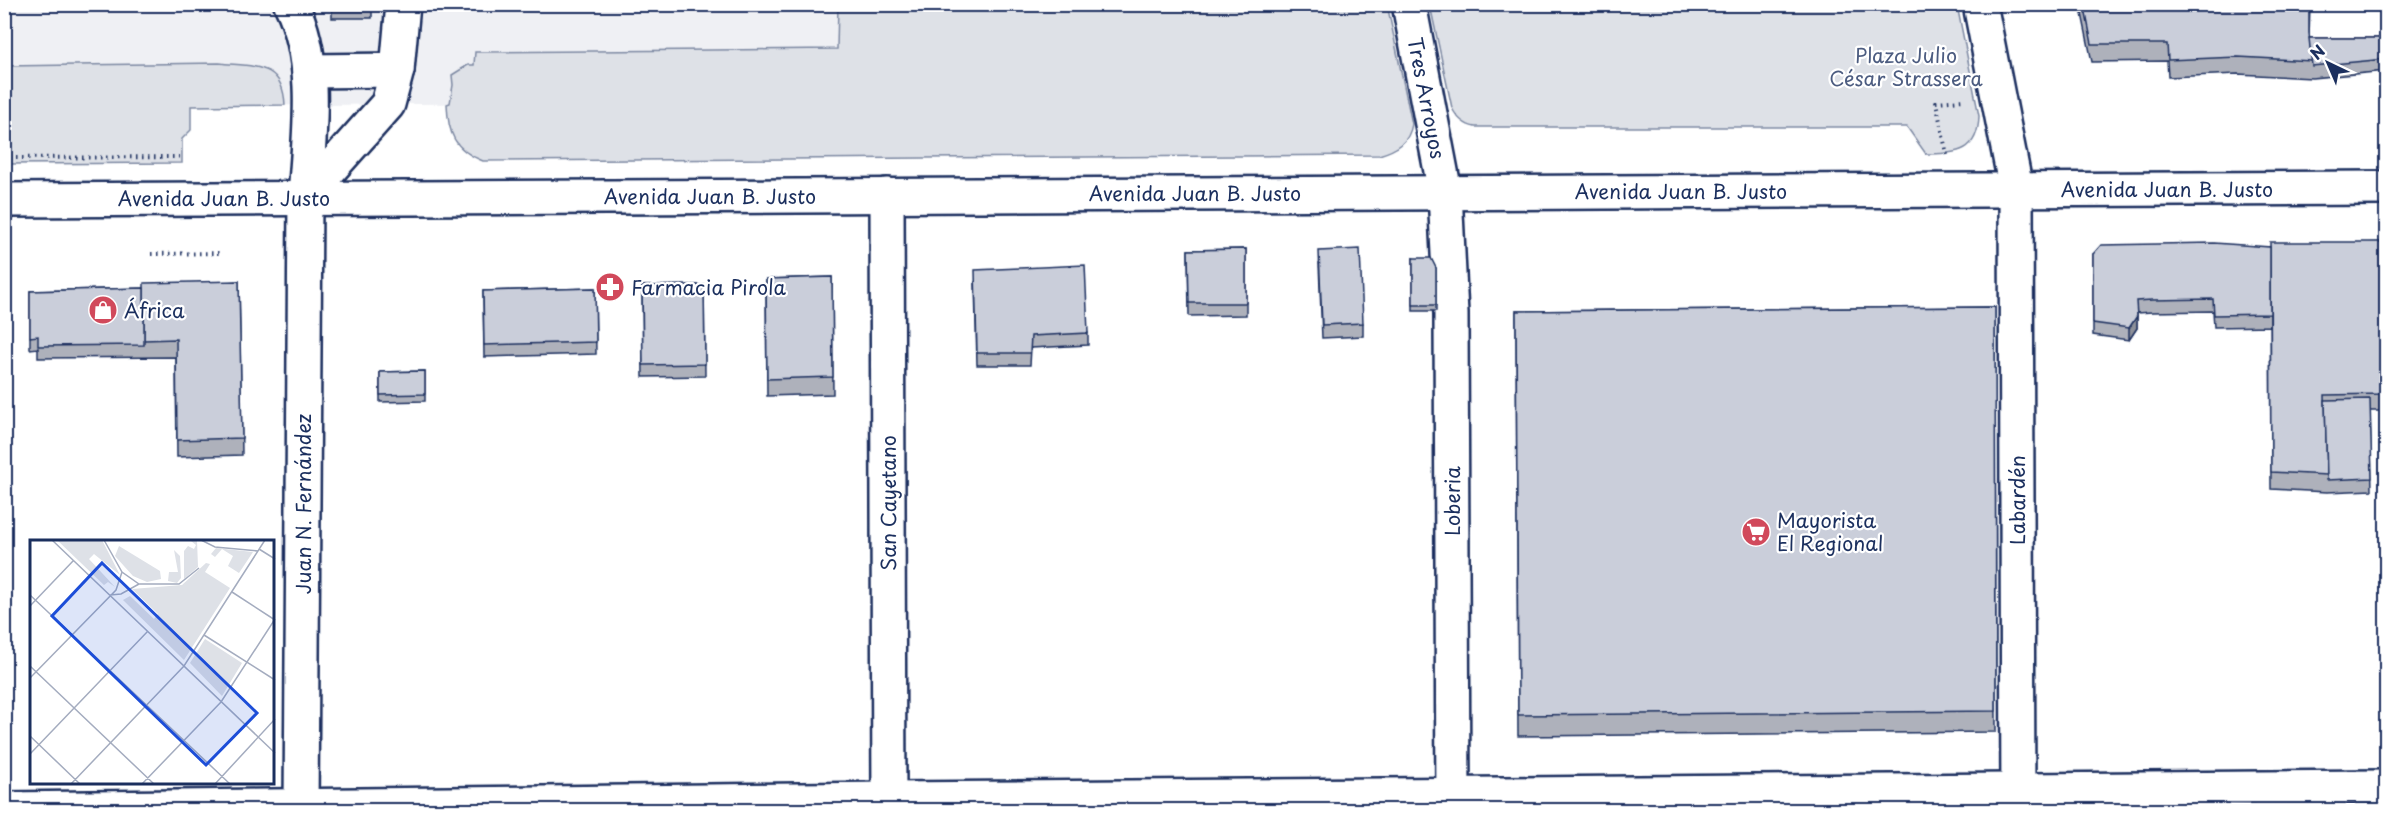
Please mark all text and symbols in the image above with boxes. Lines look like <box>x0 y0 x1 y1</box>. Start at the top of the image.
north arrow <box>2298 33 2358 93</box>
street label: Tres Arroyos <box>1401 35 1453 161</box>
text: N <box>2304 38 2330 65</box>
park label: Plaza Julio César Strassera <box>1829 40 1983 93</box>
street label: Avenida Juan B. Justo <box>2061 174 2273 204</box>
street label: Avenida Juan B. Justo <box>1575 176 1787 206</box>
street label: Avenida Juan B. Justo <box>1089 178 1301 208</box>
street label: Avenida Juan B. Justo <box>604 181 816 211</box>
street label: Avenida Juan B. Justo <box>118 183 330 213</box>
pharmacy icon: Farmacia Pirola <box>594 271 626 303</box>
place label: Farmacia Pirola <box>631 272 786 302</box>
shop icon: África <box>87 294 119 326</box>
place label: África <box>124 295 185 325</box>
street label: Juan N. Fernández <box>288 414 318 594</box>
street label: San Cayetano <box>873 435 903 571</box>
street label: Labardén <box>2002 455 2032 545</box>
street label: Loberia <box>1437 466 1467 536</box>
place label: Mayorista El Regional <box>1777 505 1883 558</box>
supermarket icon: Mayorista El Regional <box>1740 516 1772 548</box>
inset map <box>30 540 274 785</box>

